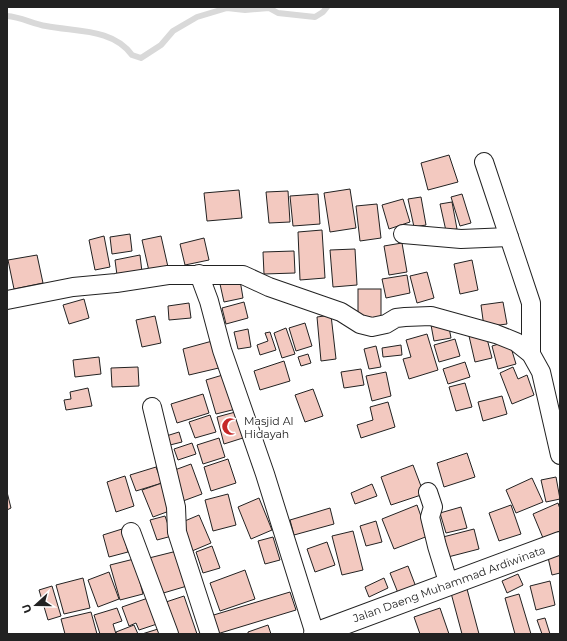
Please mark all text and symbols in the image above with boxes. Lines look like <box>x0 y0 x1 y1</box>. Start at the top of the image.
place label: Masjid Al Hidayah <box>244 414 294 441</box>
mosque icon: Masjid Al Hidayah <box>221 417 241 437</box>
street label: Jalan Daeng Muhammad Ardiwinata <box>350 543 547 626</box>
north arrow <box>16 585 56 625</box>
text: U <box>19 602 35 615</box>

